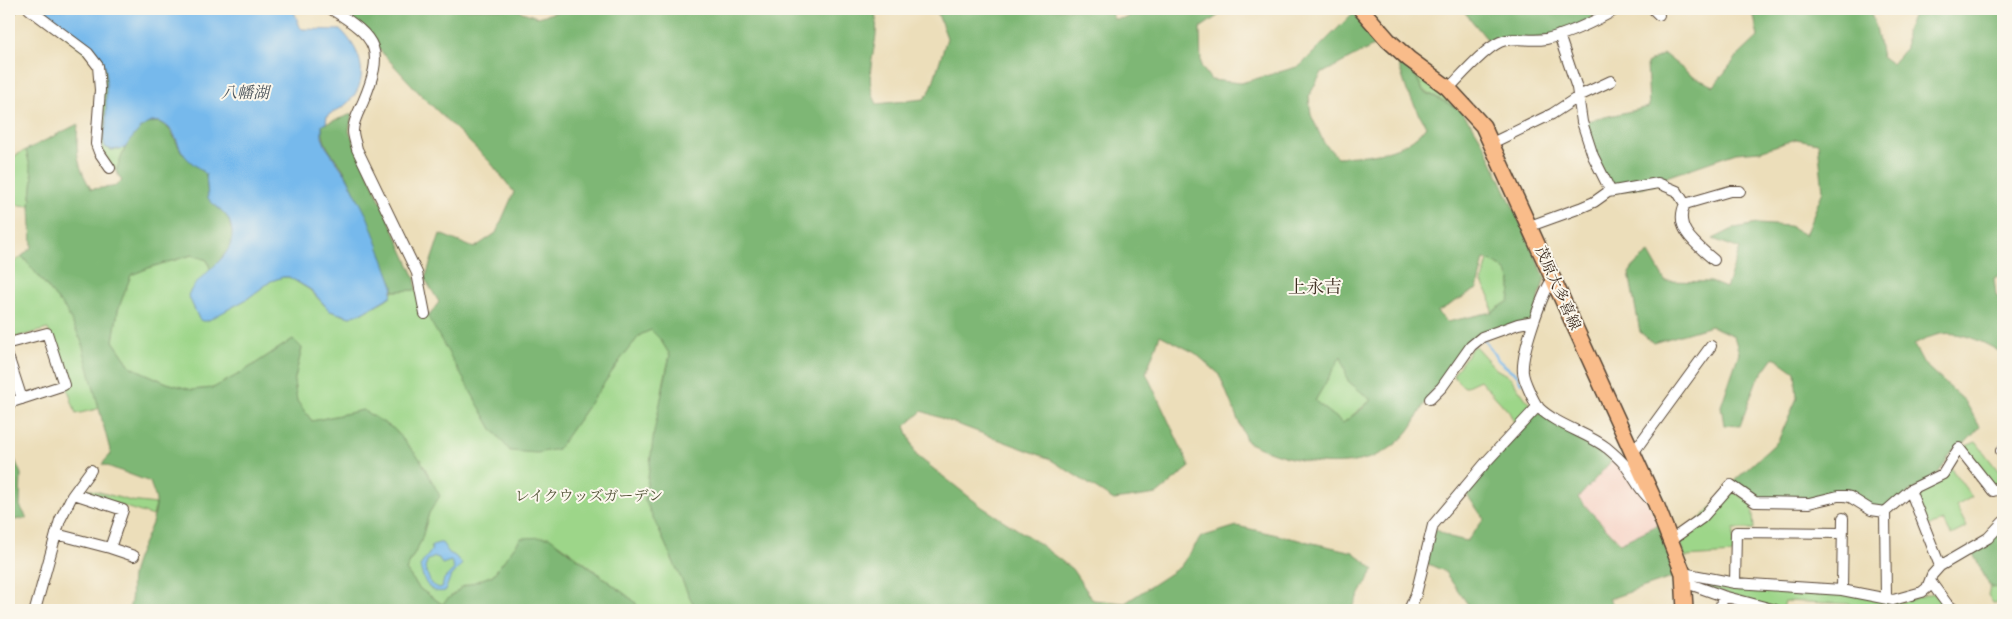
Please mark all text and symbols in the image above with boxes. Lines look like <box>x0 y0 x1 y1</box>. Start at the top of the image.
water label: 八幡湖 <box>221 83 272 102</box>
street label: 茂原大多喜線 <box>1531 243 1585 333</box>
district label: 上永吉 <box>1288 277 1342 298</box>
park label: レイクウッズガーデン <box>515 487 663 505</box>

